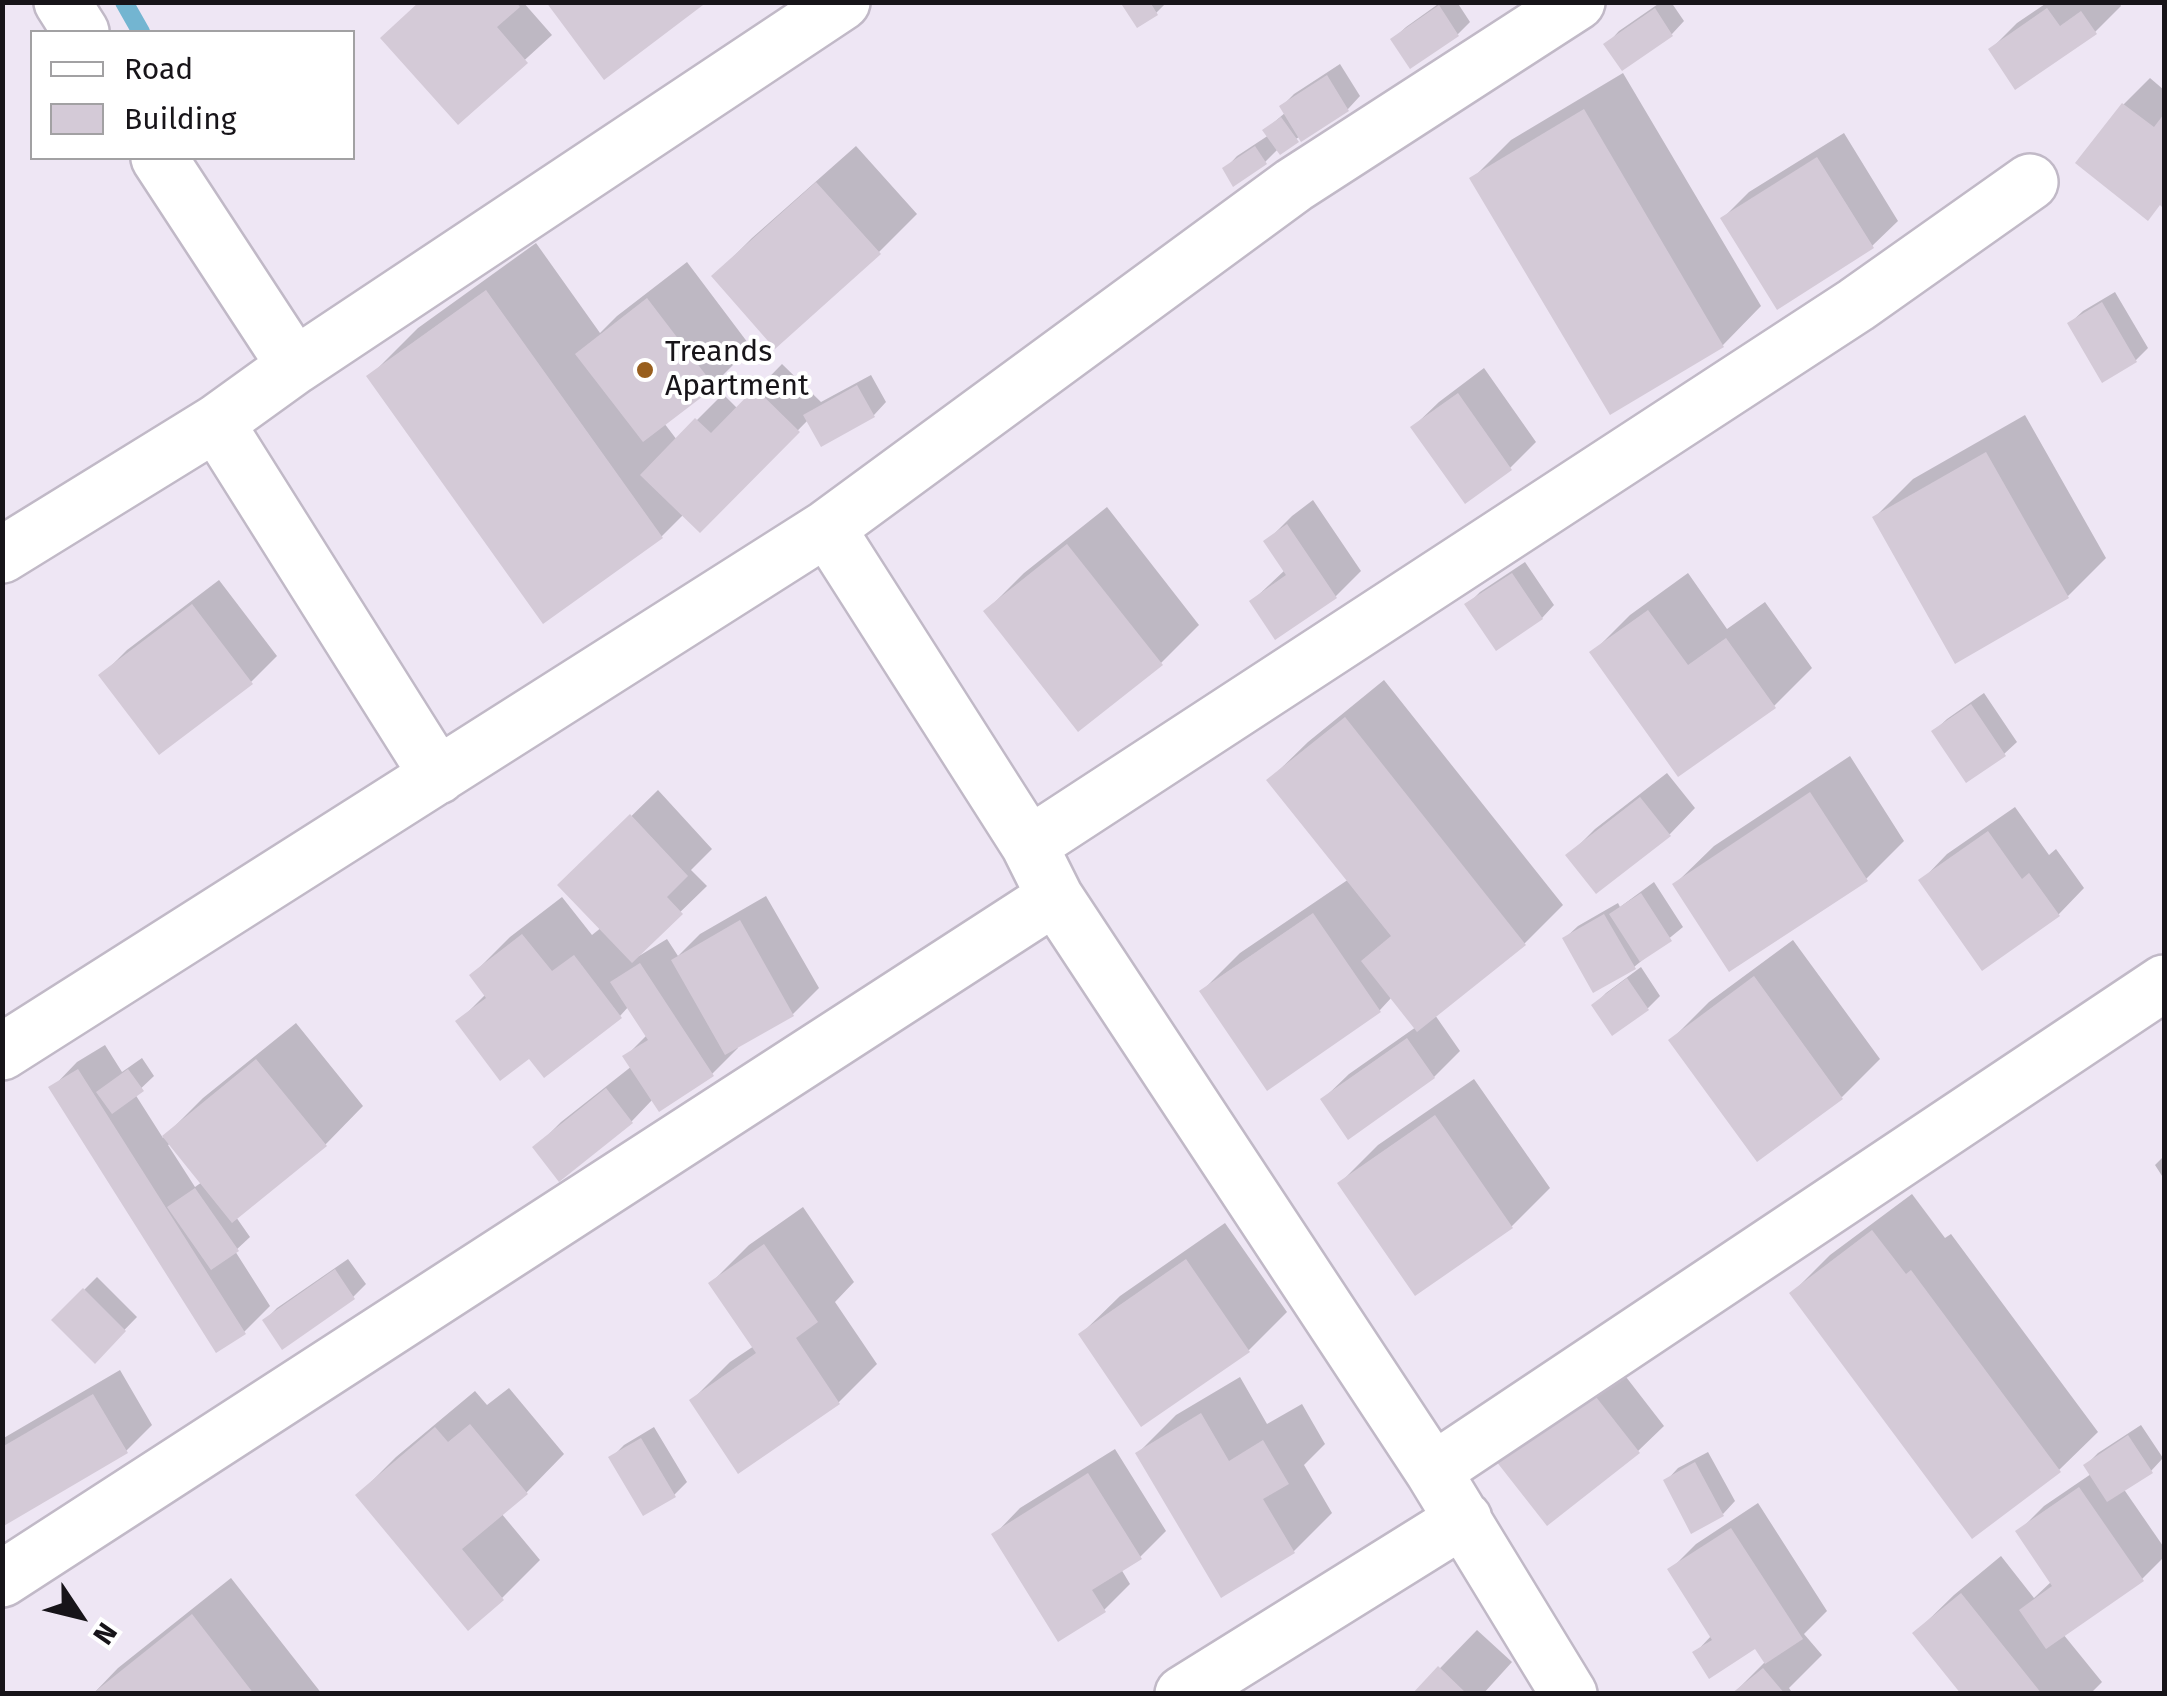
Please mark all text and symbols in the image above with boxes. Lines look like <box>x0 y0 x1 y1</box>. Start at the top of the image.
legend <box>30 30 355 160</box>
text: Road <box>124 51 193 87</box>
text: Building <box>124 101 236 137</box>
place label: Treands Apartment <box>665 335 809 406</box>
marker: Treands Apartment <box>634 359 656 381</box>
north arrow <box>30 1566 130 1666</box>
text: N <box>86 1616 124 1651</box>

